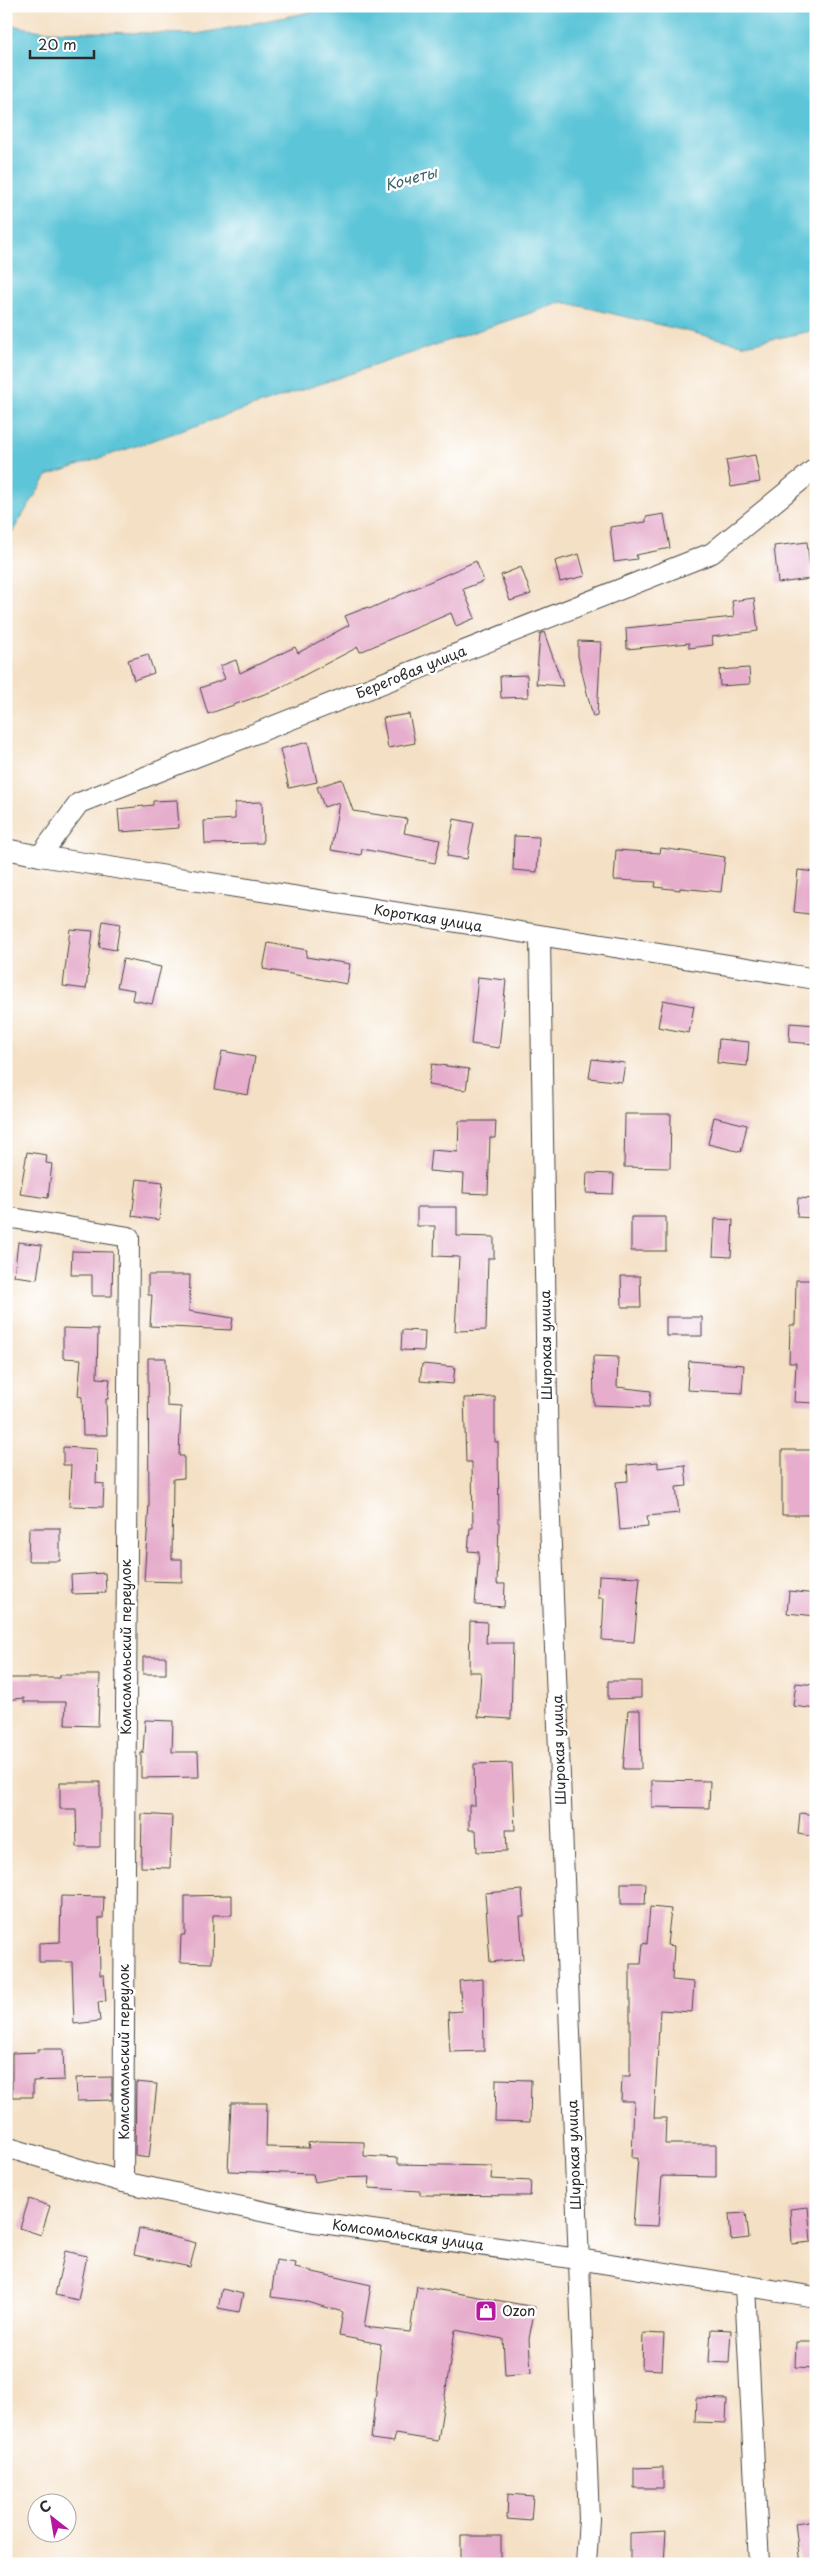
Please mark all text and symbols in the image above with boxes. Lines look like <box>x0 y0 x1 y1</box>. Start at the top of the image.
scale bar <box>30 28 94 60</box>
text: 20 m <box>38 32 77 55</box>
water label: Кочеты <box>382 159 441 196</box>
street label: Береговая улица <box>352 640 469 703</box>
street label: Короткая улица <box>372 899 484 936</box>
street label: Широкая улица <box>534 1290 557 1400</box>
street label: Комсомольский переулок <box>115 1559 136 1735</box>
street label: Широкая улица <box>546 1694 571 1805</box>
street label: Комсомольский переулок <box>113 1964 134 2140</box>
street label: Широкая улица <box>561 2099 586 2210</box>
street label: Комсомольская улица <box>331 2213 485 2256</box>
shop icon: Ozon <box>474 2299 498 2323</box>
place label: Ozon <box>502 2300 535 2321</box>
north arrow <box>28 2492 78 2542</box>
text: С <box>35 2495 55 2518</box>

